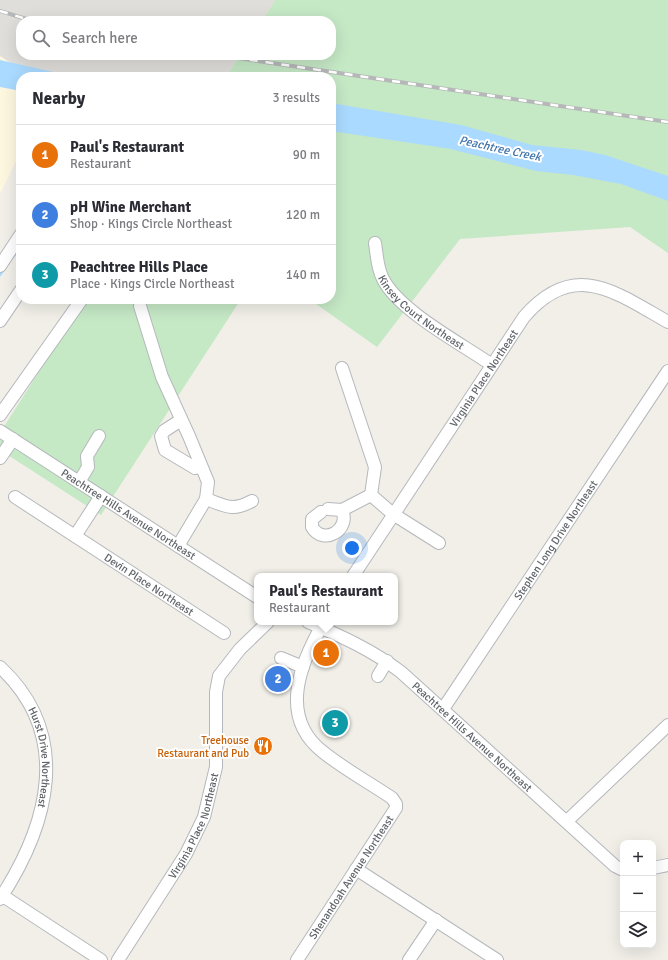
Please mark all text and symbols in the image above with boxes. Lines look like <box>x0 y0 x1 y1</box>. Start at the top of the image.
search box <box>16 16 336 60</box>
icon: search <box>30 27 52 49</box>
text: Search here <box>62 29 138 47</box>
text: Nearby <box>32 88 85 109</box>
text: 3 results <box>272 90 320 106</box>
water label: Peachtree Creek <box>458 133 543 165</box>
text: Paul's Restaurant <box>70 138 184 156</box>
text: 1 <box>41 147 49 163</box>
text: 90 m <box>293 147 320 163</box>
text: Restaurant <box>70 156 131 172</box>
text: pH Wine Merchant <box>70 198 191 216</box>
text: 2 <box>41 207 49 223</box>
text: 120 m <box>286 207 320 223</box>
text: Shop · Kings Circle Northeast <box>70 216 232 232</box>
text: Peachtree Hills Place <box>70 258 208 276</box>
text: 3 <box>41 267 49 283</box>
text: 140 m <box>286 267 320 283</box>
street label: Kinsey Court Northeast <box>375 273 467 352</box>
text: Place · Kings Circle Northeast <box>70 276 234 292</box>
street label: Virginia Place Northeast <box>447 327 521 429</box>
street label: Peachtree Hills Avenue Northeast <box>59 466 198 562</box>
street label: Stephen Long Drive Northeast <box>511 478 600 602</box>
your location <box>342 538 362 558</box>
street label: Devin Place Northeast <box>102 550 196 618</box>
popup <box>254 573 398 625</box>
text: Paul's Restaurant <box>269 582 383 600</box>
text: Restaurant <box>269 600 330 616</box>
pin: 1 <box>313 638 339 668</box>
pin: 2 <box>265 664 291 694</box>
street label: Peachtree Hills Avenue Northeast <box>410 679 535 794</box>
street label: Hurst Drive Northeast <box>26 705 53 809</box>
pin: 3 <box>322 708 348 738</box>
place label: Treehouse Restaurant and Pub <box>157 734 249 760</box>
restaurant icon: Treehouse Restaurant and Pub <box>252 735 274 757</box>
street label: Virginia Place Northeast <box>165 772 221 881</box>
street label: Shenandoah Avenue Northeast <box>306 813 396 941</box>
map controls <box>620 840 656 948</box>
button: + <box>620 840 656 876</box>
button: − <box>620 876 656 912</box>
button: layers <box>620 912 656 948</box>

